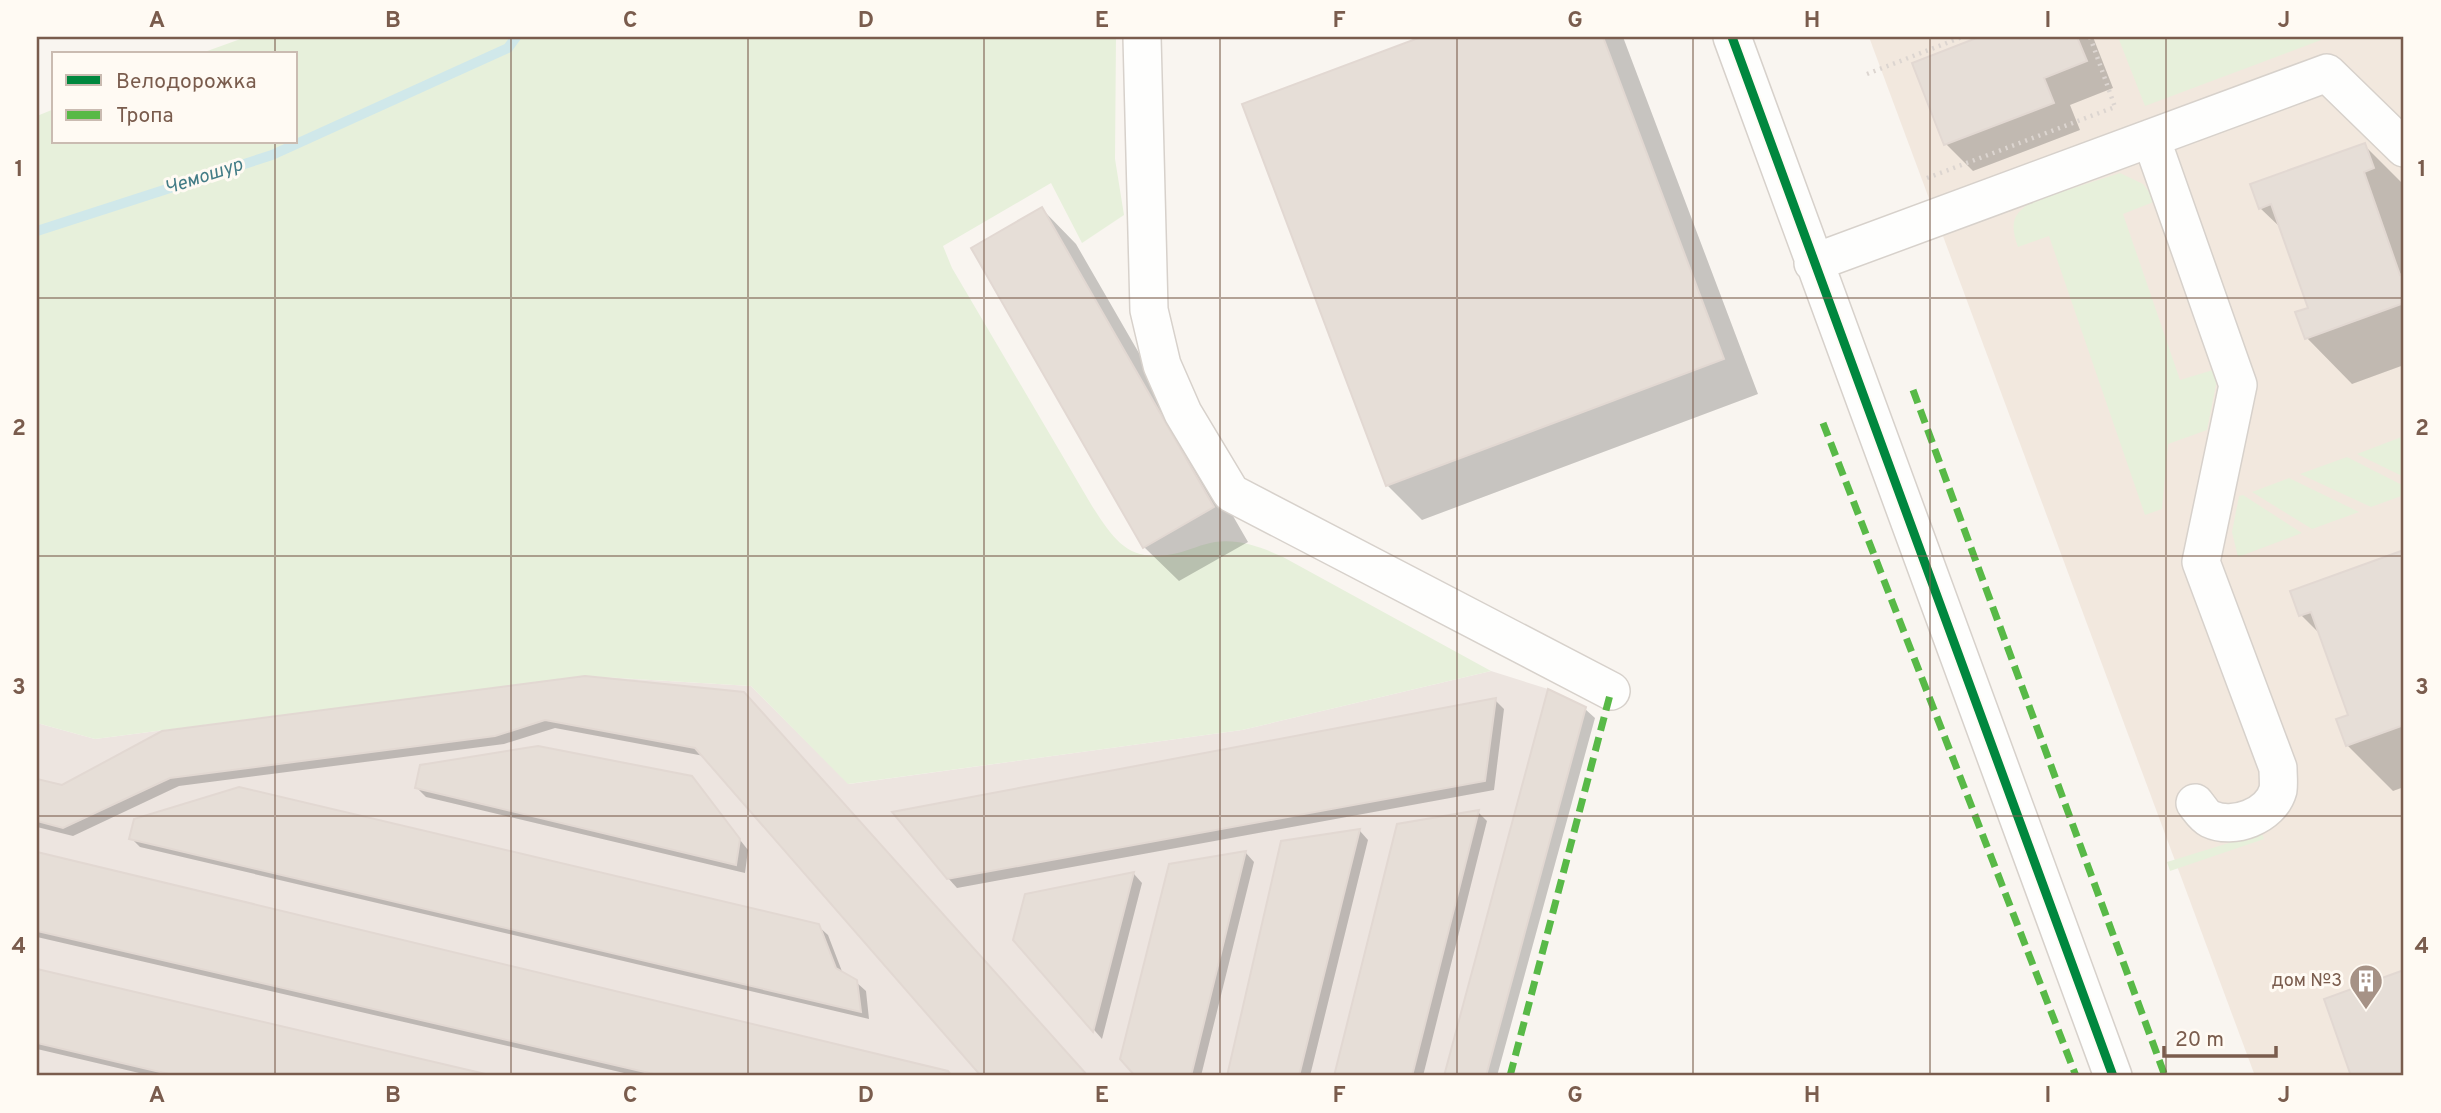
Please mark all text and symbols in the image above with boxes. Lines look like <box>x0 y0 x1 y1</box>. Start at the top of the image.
text: A <box>149 7 165 36</box>
text: B <box>385 7 401 36</box>
text: C <box>623 7 637 36</box>
text: D <box>858 7 874 36</box>
text: E <box>1095 7 1109 36</box>
text: F <box>1332 7 1346 36</box>
text: G <box>1567 7 1583 36</box>
text: H <box>1804 7 1820 36</box>
text: I <box>2045 7 2051 36</box>
text: J <box>2278 7 2290 36</box>
legend <box>52 52 298 144</box>
text: Велодорожка <box>116 69 256 96</box>
text: Тропа <box>116 103 174 130</box>
water label: Чемошур <box>162 153 246 201</box>
text: 1 <box>14 156 24 185</box>
text: 1 <box>2417 156 2427 185</box>
text: 2 <box>12 415 26 444</box>
text: 2 <box>2415 415 2429 444</box>
text: 3 <box>12 674 26 703</box>
text: 3 <box>2415 674 2429 703</box>
text: 4 <box>12 933 26 962</box>
text: 4 <box>2415 933 2429 962</box>
building icon: дом №3 <box>2347 962 2385 1011</box>
place label: дом №3 <box>2272 970 2342 993</box>
scale bar <box>2164 1015 2276 1059</box>
text: 20 m <box>2175 1027 2224 1054</box>
text: A <box>149 1082 165 1111</box>
text: B <box>385 1082 401 1111</box>
text: C <box>623 1082 637 1111</box>
text: D <box>858 1082 874 1111</box>
text: E <box>1095 1082 1109 1111</box>
text: F <box>1332 1082 1346 1111</box>
text: G <box>1567 1082 1583 1111</box>
text: H <box>1804 1082 1820 1111</box>
text: I <box>2045 1082 2051 1111</box>
text: J <box>2278 1082 2290 1111</box>

